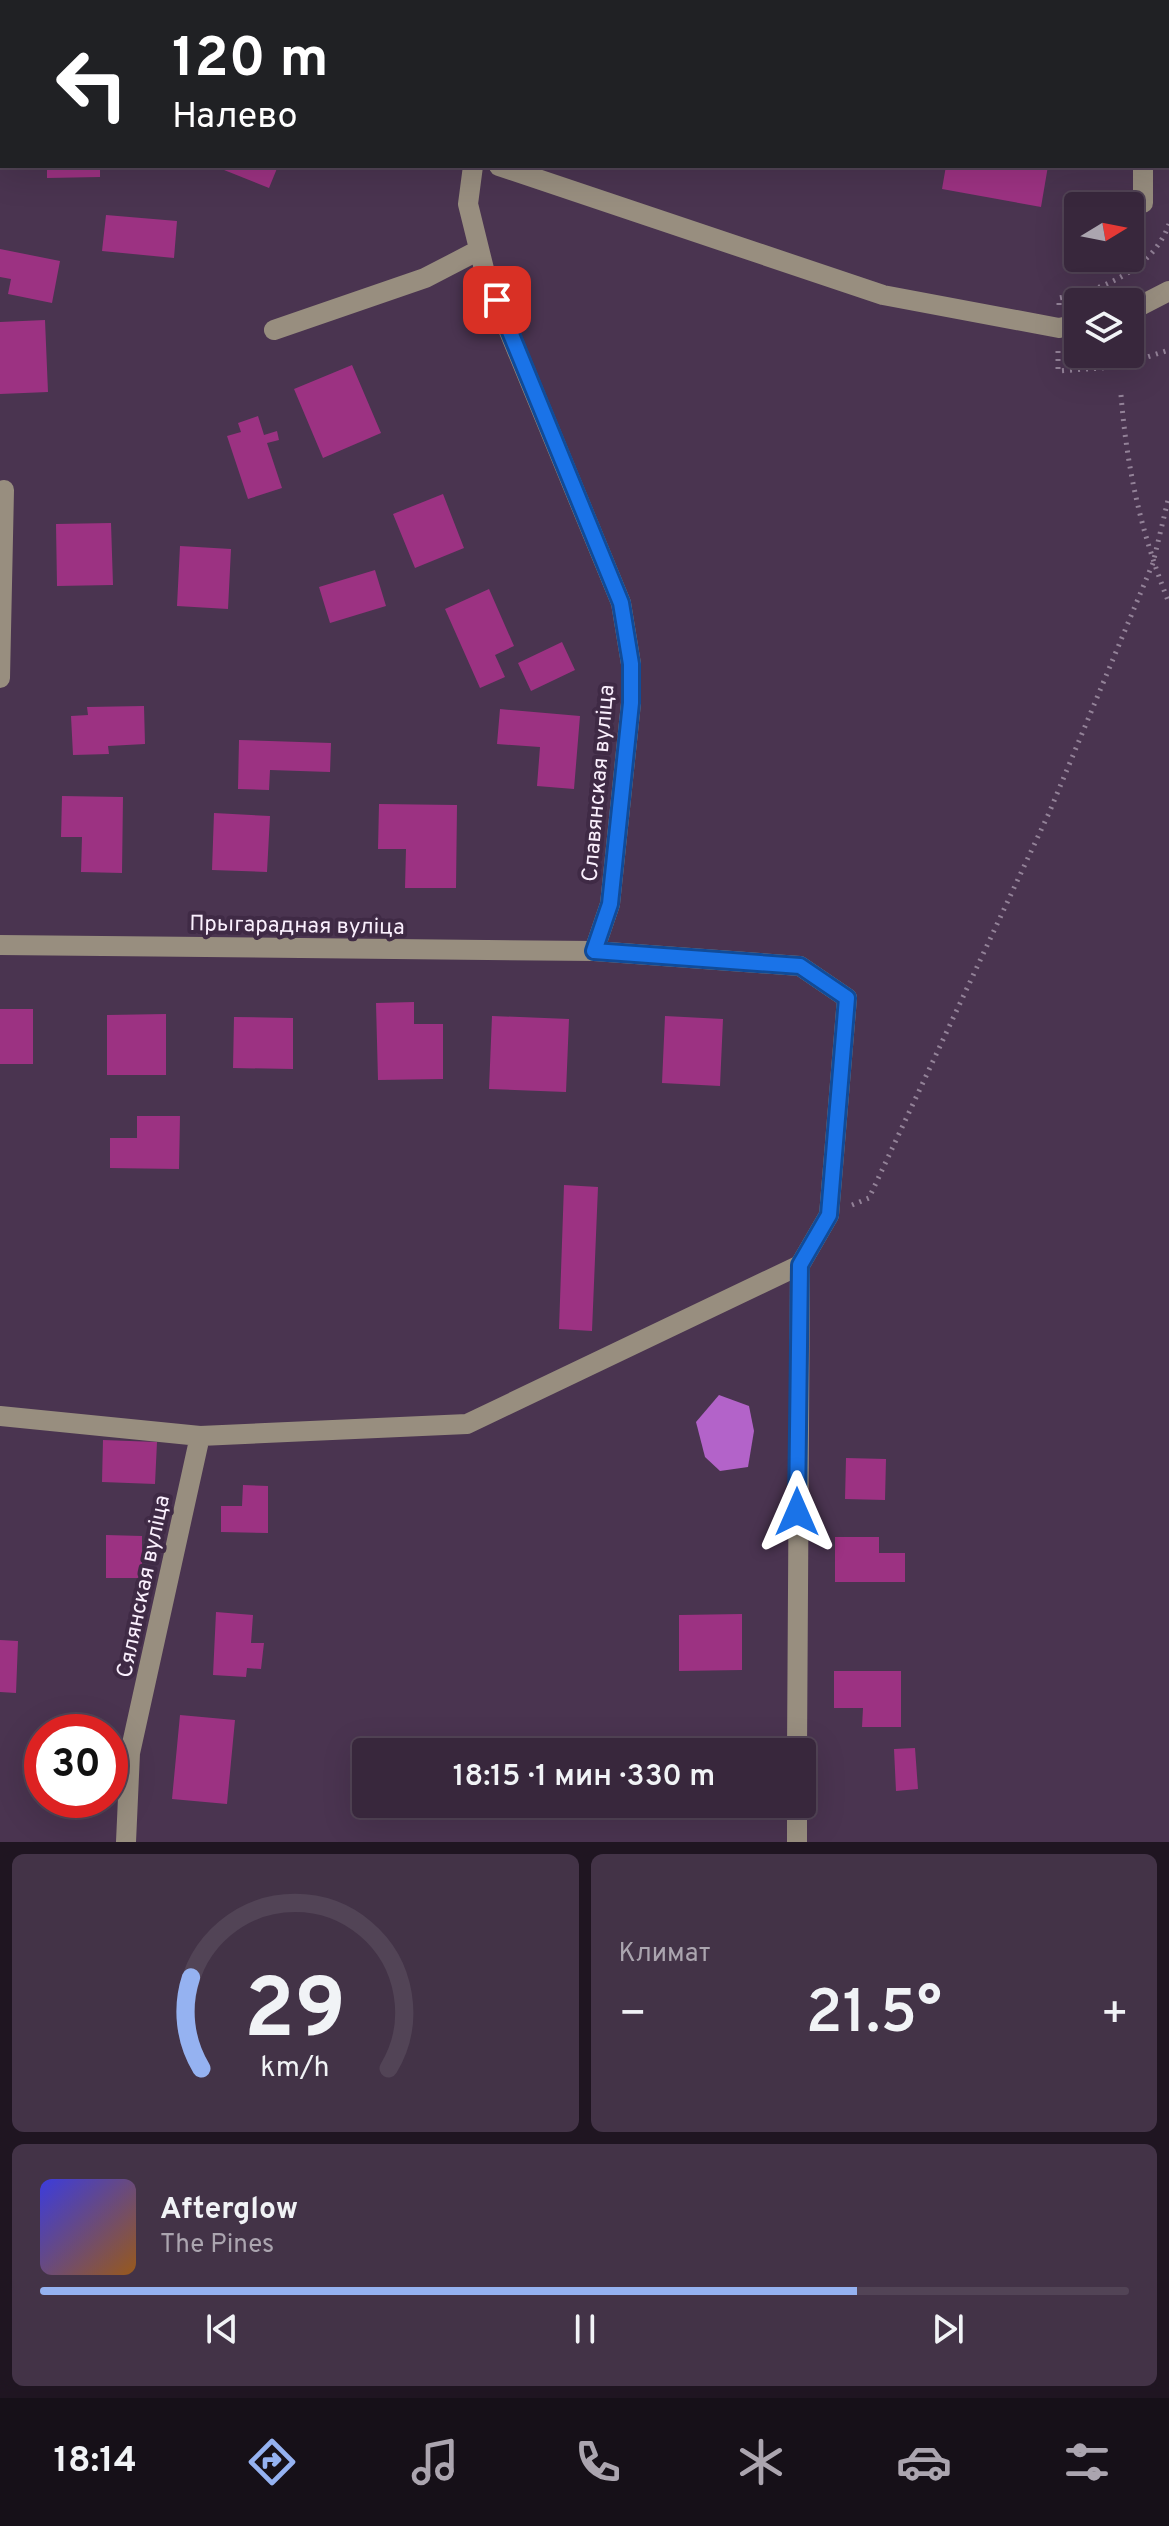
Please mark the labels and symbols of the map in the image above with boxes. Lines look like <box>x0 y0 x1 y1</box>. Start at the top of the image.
north arrow <box>1064 192 1144 272</box>
pin <box>463 266 531 334</box>
street label: Славянская вуліца <box>577 684 622 883</box>
street label: Прыгарадная вуліца <box>189 911 405 942</box>
position arrow <box>755 1470 839 1554</box>
street label: Сялянская вуліца <box>112 1493 177 1680</box>
speed limit sign: 30 <box>24 1714 128 1818</box>

